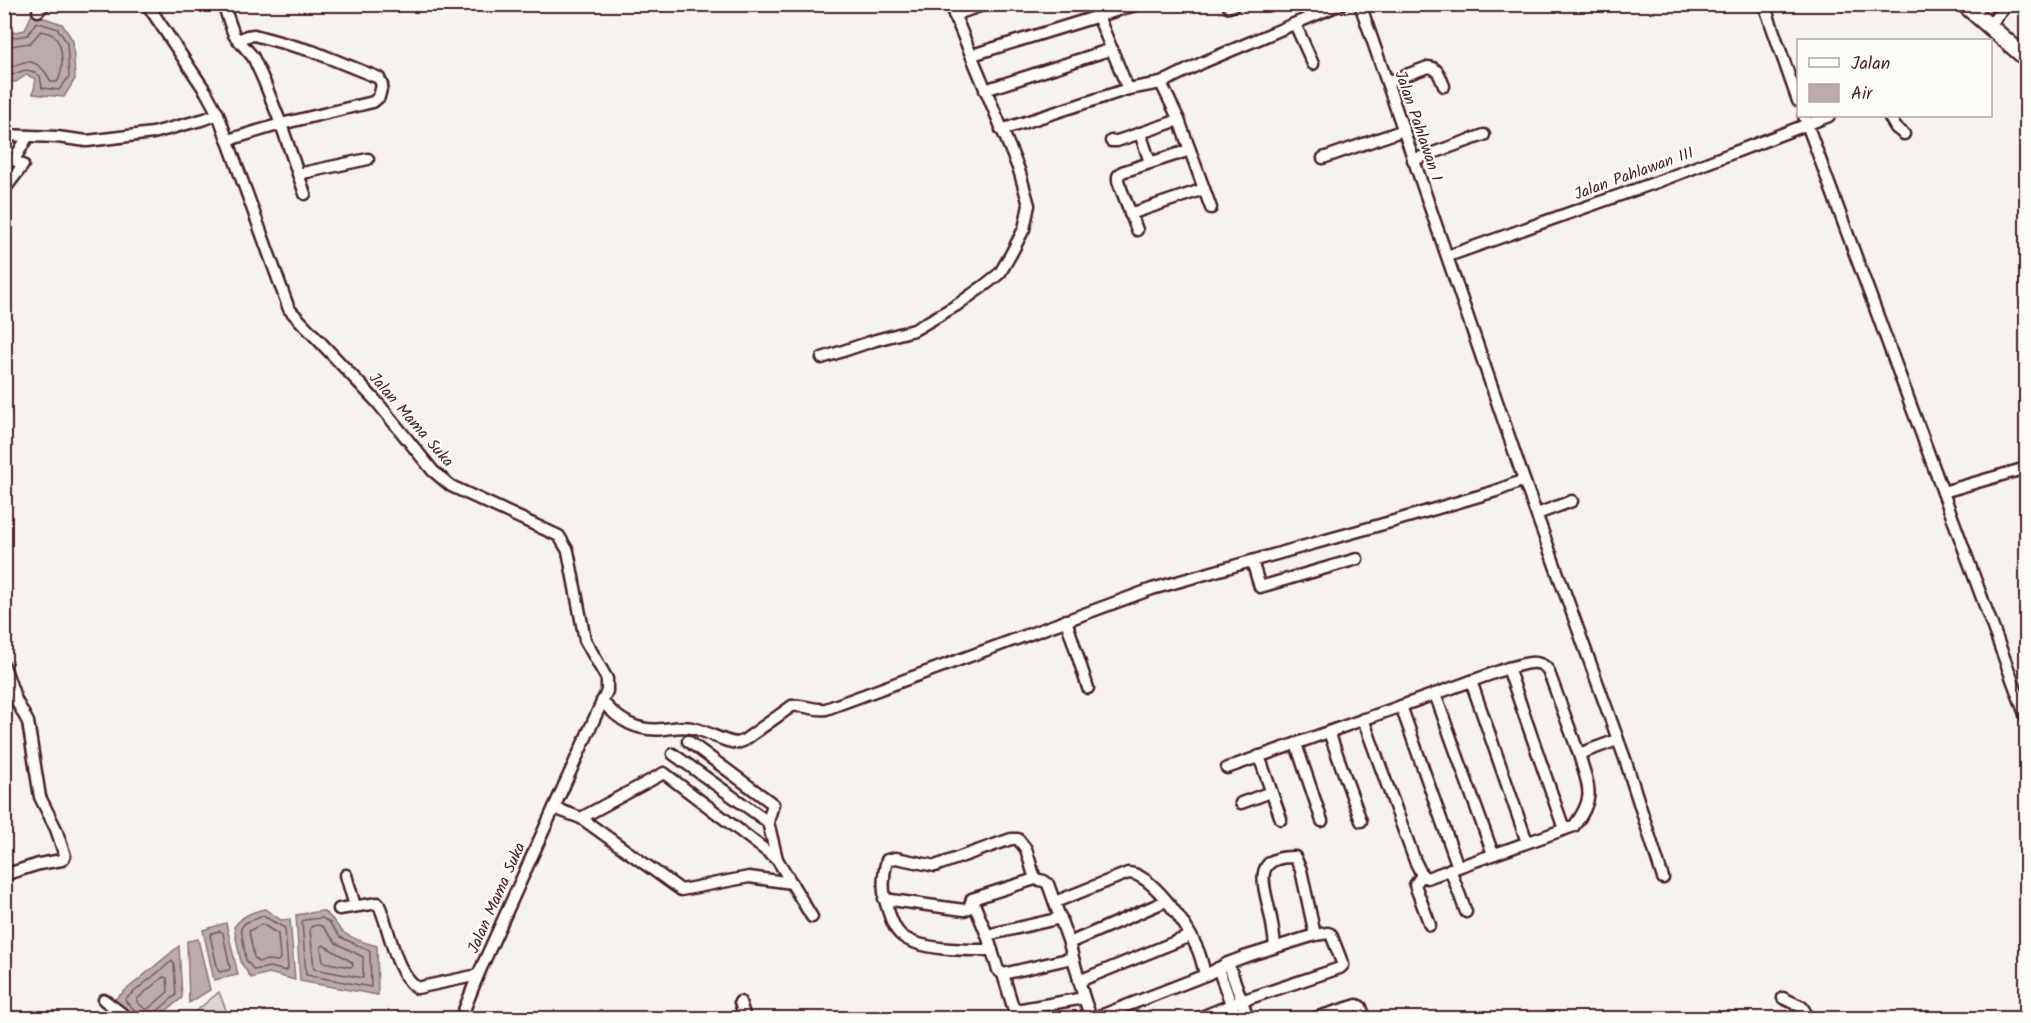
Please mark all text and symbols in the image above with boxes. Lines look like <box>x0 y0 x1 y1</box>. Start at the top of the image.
legend <box>1797 39 1992 117</box>
text: Jalan <box>1851 50 1890 79</box>
street label: Jalan Pahlawan I <box>1387 67 1449 185</box>
text: Air <box>1851 80 1873 109</box>
street label: Jalan Pahlawan III <box>1571 141 1697 207</box>
street label: Jalan Mama Suka <box>362 367 460 473</box>
street label: Jalan Mama Suka <box>461 838 533 958</box>

